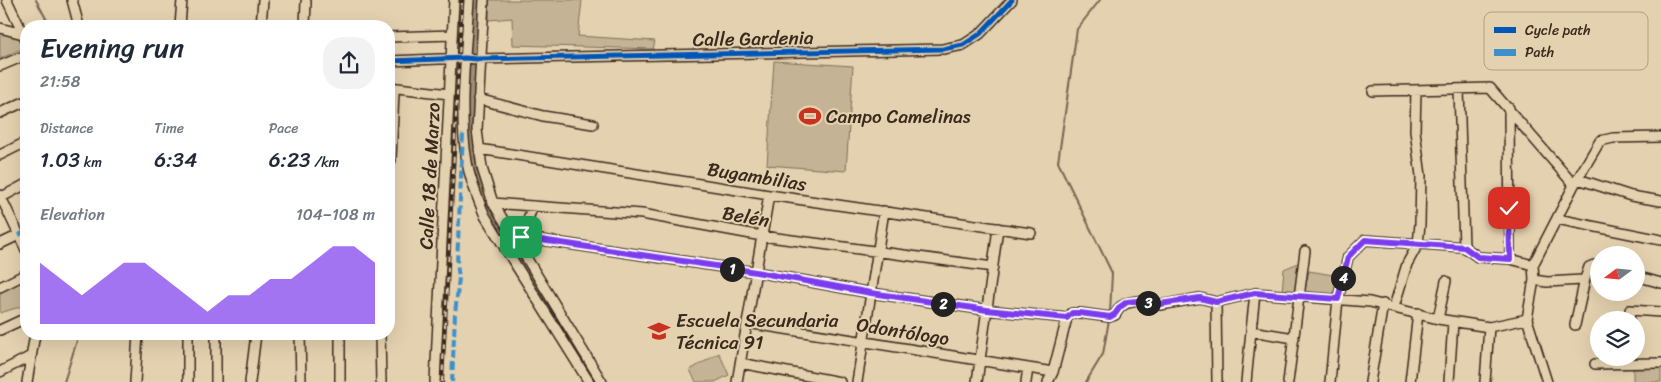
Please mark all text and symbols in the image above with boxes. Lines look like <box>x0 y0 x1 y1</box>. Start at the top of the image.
legend <box>1484 12 1648 70</box>
text: Cycle path <box>1525 18 1591 43</box>
street label: Calle Gardenia <box>692 21 814 56</box>
text: Evening run <box>40 23 184 72</box>
button: share <box>323 37 375 89</box>
text: Path <box>1525 40 1554 65</box>
text: 21:58 <box>40 67 80 96</box>
place label: Campo Camelinas <box>826 100 971 133</box>
street label: Calle 18 de Marzo <box>409 101 450 250</box>
sports icon: Campo Camelinas <box>797 103 823 129</box>
text: Distance <box>40 116 93 141</box>
text: Time <box>154 116 184 141</box>
text: Pace <box>269 116 298 141</box>
text: 1.03 <box>40 141 80 179</box>
text: 6:34 <box>154 141 197 179</box>
text: 6:23 <box>269 141 311 179</box>
text: km <box>80 150 102 175</box>
text: /km <box>311 150 339 175</box>
street label: Bugambilias <box>705 152 809 201</box>
pin <box>1488 187 1530 229</box>
icon: check <box>1495 194 1523 222</box>
street label: Belén <box>720 196 772 237</box>
text: Elevation <box>40 200 105 229</box>
text: 104–108 m <box>296 200 375 229</box>
pin <box>500 216 542 258</box>
icon: arrive <box>507 223 535 251</box>
north arrow <box>1590 246 1645 301</box>
map controls <box>1590 246 1645 366</box>
pin: 1 <box>720 256 744 282</box>
text: 1 <box>729 257 736 282</box>
pin: 4 <box>1330 266 1356 290</box>
text: 4 <box>1339 266 1348 291</box>
pin: 3 <box>1136 290 1160 316</box>
text: 3 <box>1145 291 1152 316</box>
pin: 2 <box>930 292 956 316</box>
text: 2 <box>939 292 948 317</box>
place label: Escuela Secundaria Técnica 91 <box>676 304 839 359</box>
street label: Odontólogo <box>854 308 952 355</box>
button: layers <box>1590 311 1645 366</box>
school or university icon: Escuela Secundaria Técnica 91 <box>646 318 672 344</box>

